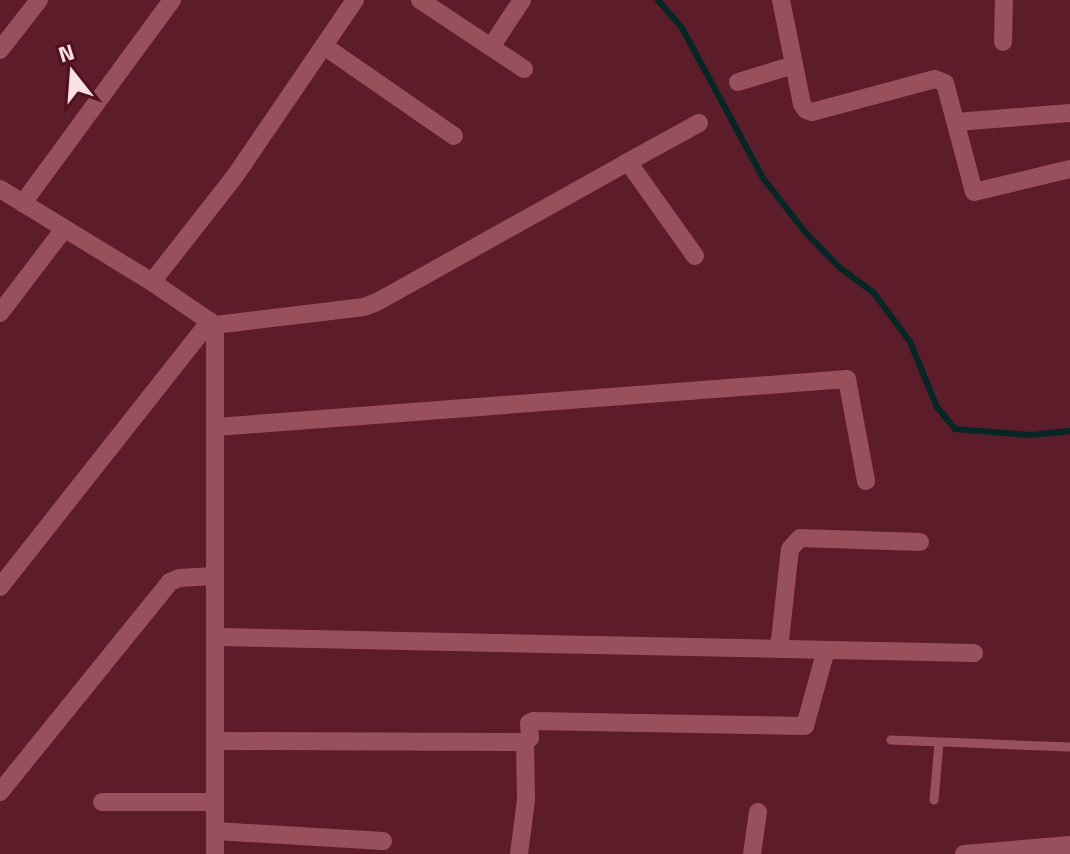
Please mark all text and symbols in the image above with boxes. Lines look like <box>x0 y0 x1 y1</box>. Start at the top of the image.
north arrow <box>32 32 112 112</box>
text: N <box>54 34 78 71</box>

